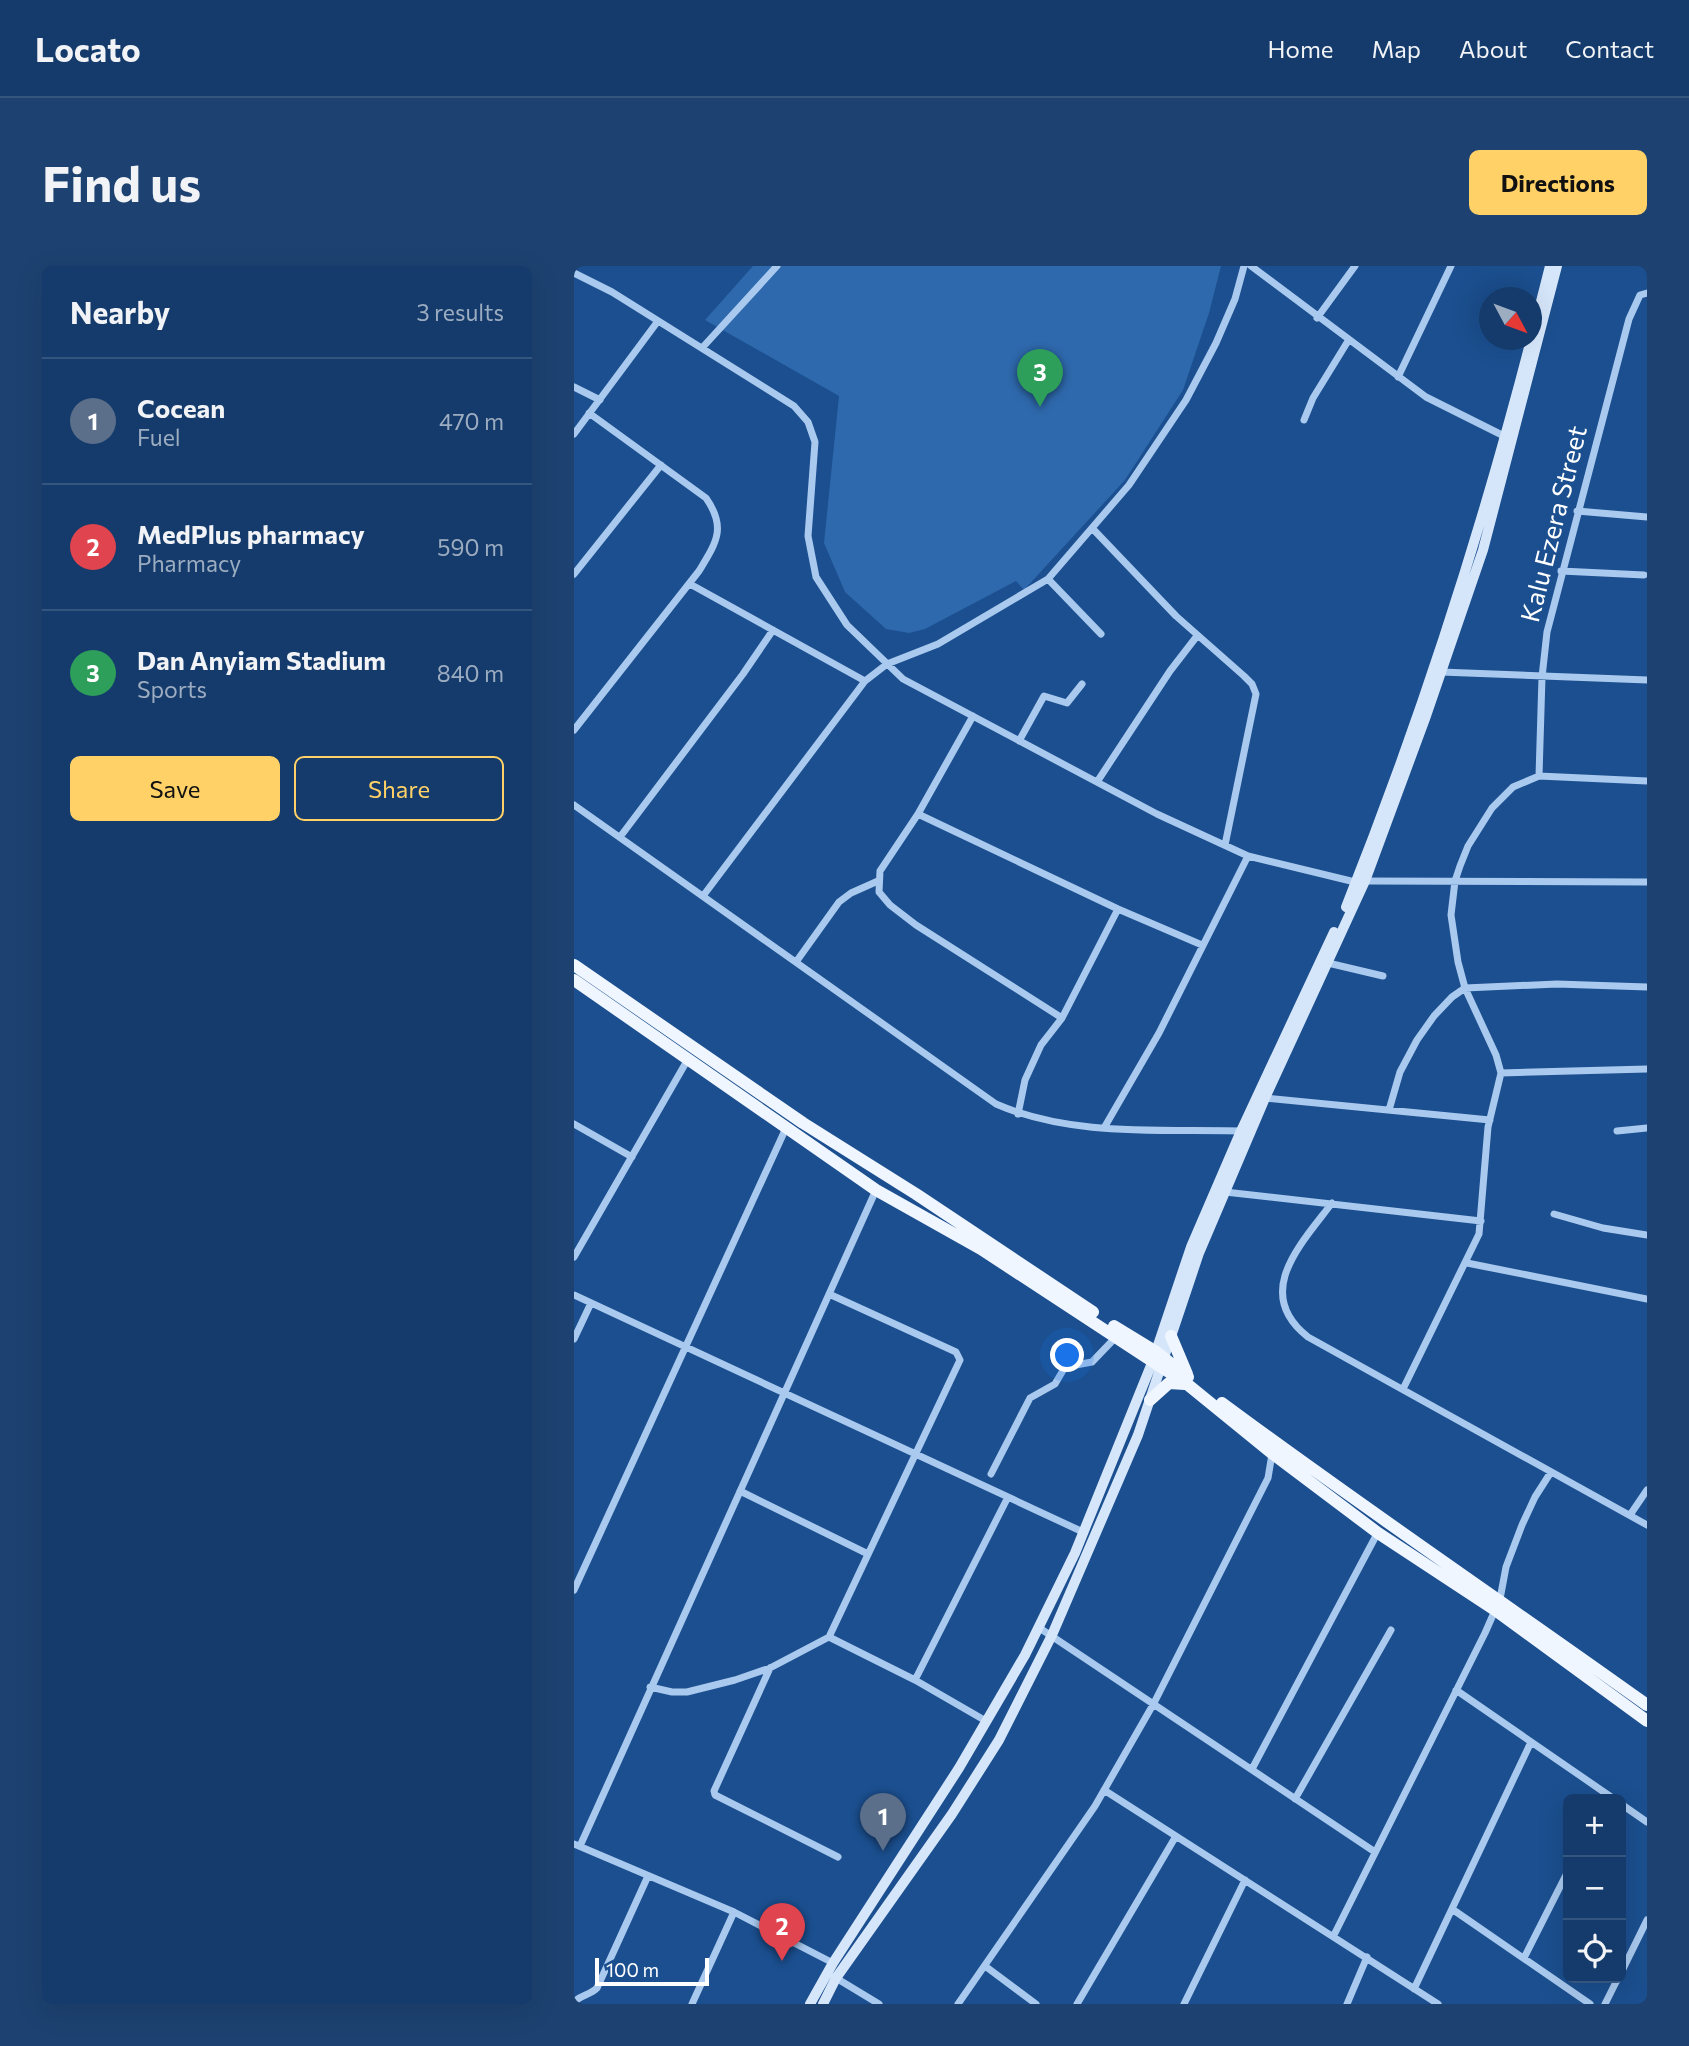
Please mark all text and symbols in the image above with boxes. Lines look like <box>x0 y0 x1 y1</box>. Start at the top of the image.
text: Locato <box>35 28 141 69</box>
text: Home <box>1268 34 1334 63</box>
text: Map <box>1372 34 1421 63</box>
text: About <box>1459 34 1527 63</box>
text: Contact <box>1565 34 1654 63</box>
button: Directions <box>1469 150 1647 215</box>
text: Find us <box>42 152 201 212</box>
north arrow <box>1479 287 1542 350</box>
text: Nearby <box>70 293 170 330</box>
text: 3 results <box>417 298 504 326</box>
pin: 3 <box>1017 349 1063 407</box>
text: Cocean <box>137 392 225 423</box>
text: 1 <box>88 407 98 435</box>
text: 470 m <box>439 407 504 435</box>
street label: Kalu Ezera Street <box>1513 422 1592 625</box>
text: Fuel <box>137 423 181 451</box>
text: MedPlus pharmacy <box>137 518 365 549</box>
text: 2 <box>86 533 100 561</box>
text: 590 m <box>437 533 504 561</box>
text: Pharmacy <box>137 549 241 577</box>
text: Dan Anyiam Stadium <box>137 644 386 675</box>
text: 3 <box>86 659 100 687</box>
text: 840 m <box>437 659 504 687</box>
text: Sports <box>137 675 207 703</box>
button: Save <box>70 756 280 821</box>
button: Share <box>294 756 504 821</box>
your location <box>1050 1338 1084 1372</box>
pin: 1 <box>860 1793 906 1851</box>
map controls <box>1563 1794 1626 1983</box>
button: + <box>1563 1794 1626 1857</box>
button: − <box>1563 1857 1626 1920</box>
pin: 2 <box>759 1903 805 1961</box>
button: locate <box>1563 1920 1626 1983</box>
scale bar <box>595 1955 709 1987</box>
text: 100 m <box>606 1958 659 1981</box>

